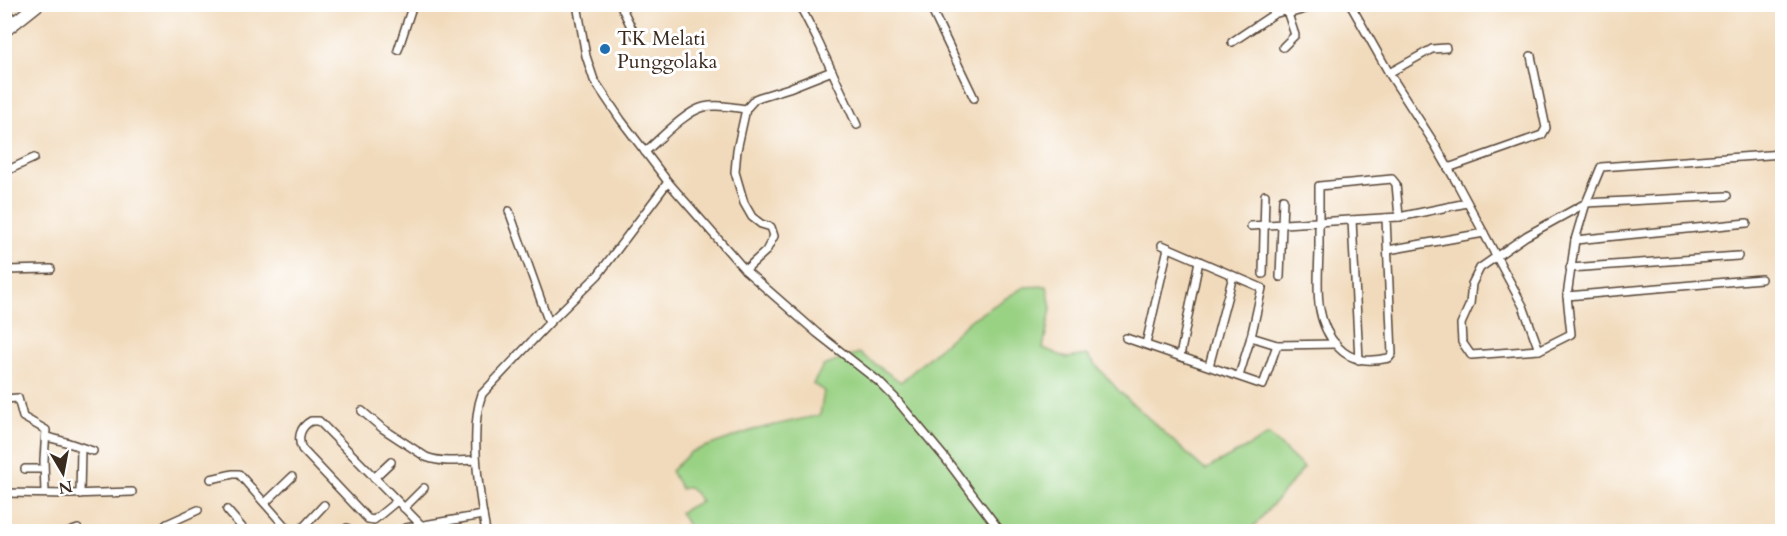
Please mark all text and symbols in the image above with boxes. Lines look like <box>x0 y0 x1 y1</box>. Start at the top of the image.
place label: TK Melati Punggolaka <box>617 25 718 75</box>
marker: TK Melati Punggolaka <box>598 42 612 56</box>
north arrow <box>33 443 93 503</box>
text: N <box>57 475 74 499</box>

